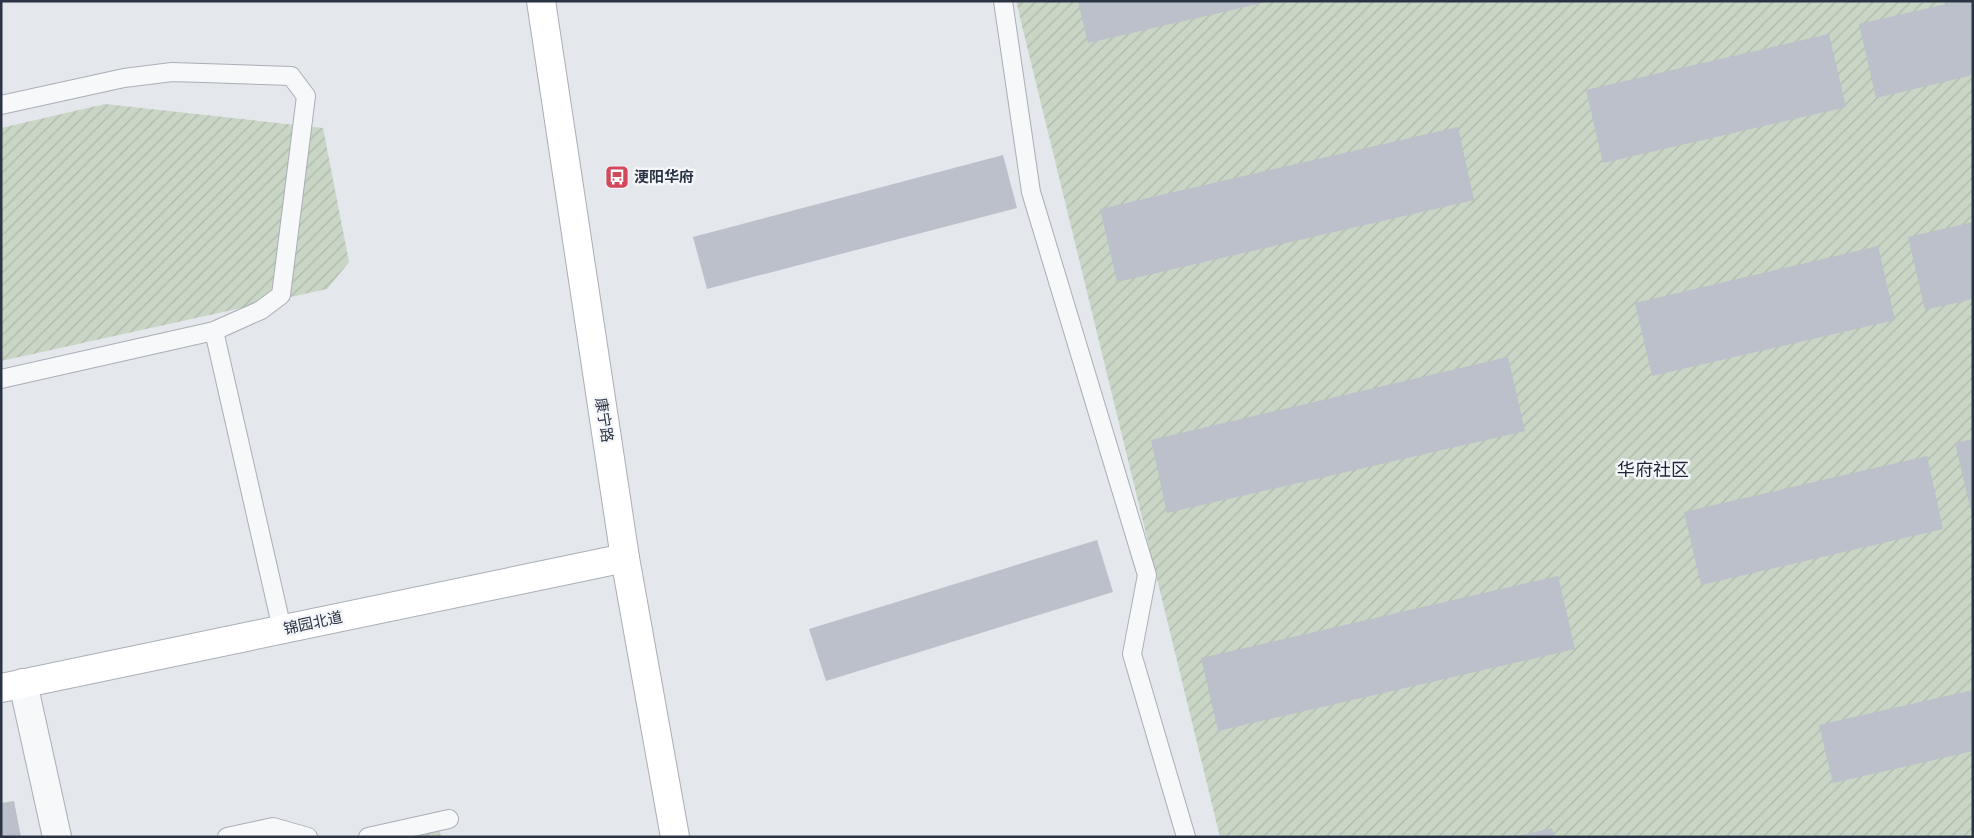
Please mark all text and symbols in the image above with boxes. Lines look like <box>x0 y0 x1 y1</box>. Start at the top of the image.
bus stop icon: 浭阳华府 <box>604 164 630 190</box>
place label: 浭阳华府 <box>634 168 694 186</box>
street label: 康宁路 <box>592 396 616 444</box>
district label: 华府社区 <box>1617 459 1689 481</box>
street label: 锦园北道 <box>282 608 344 638</box>

